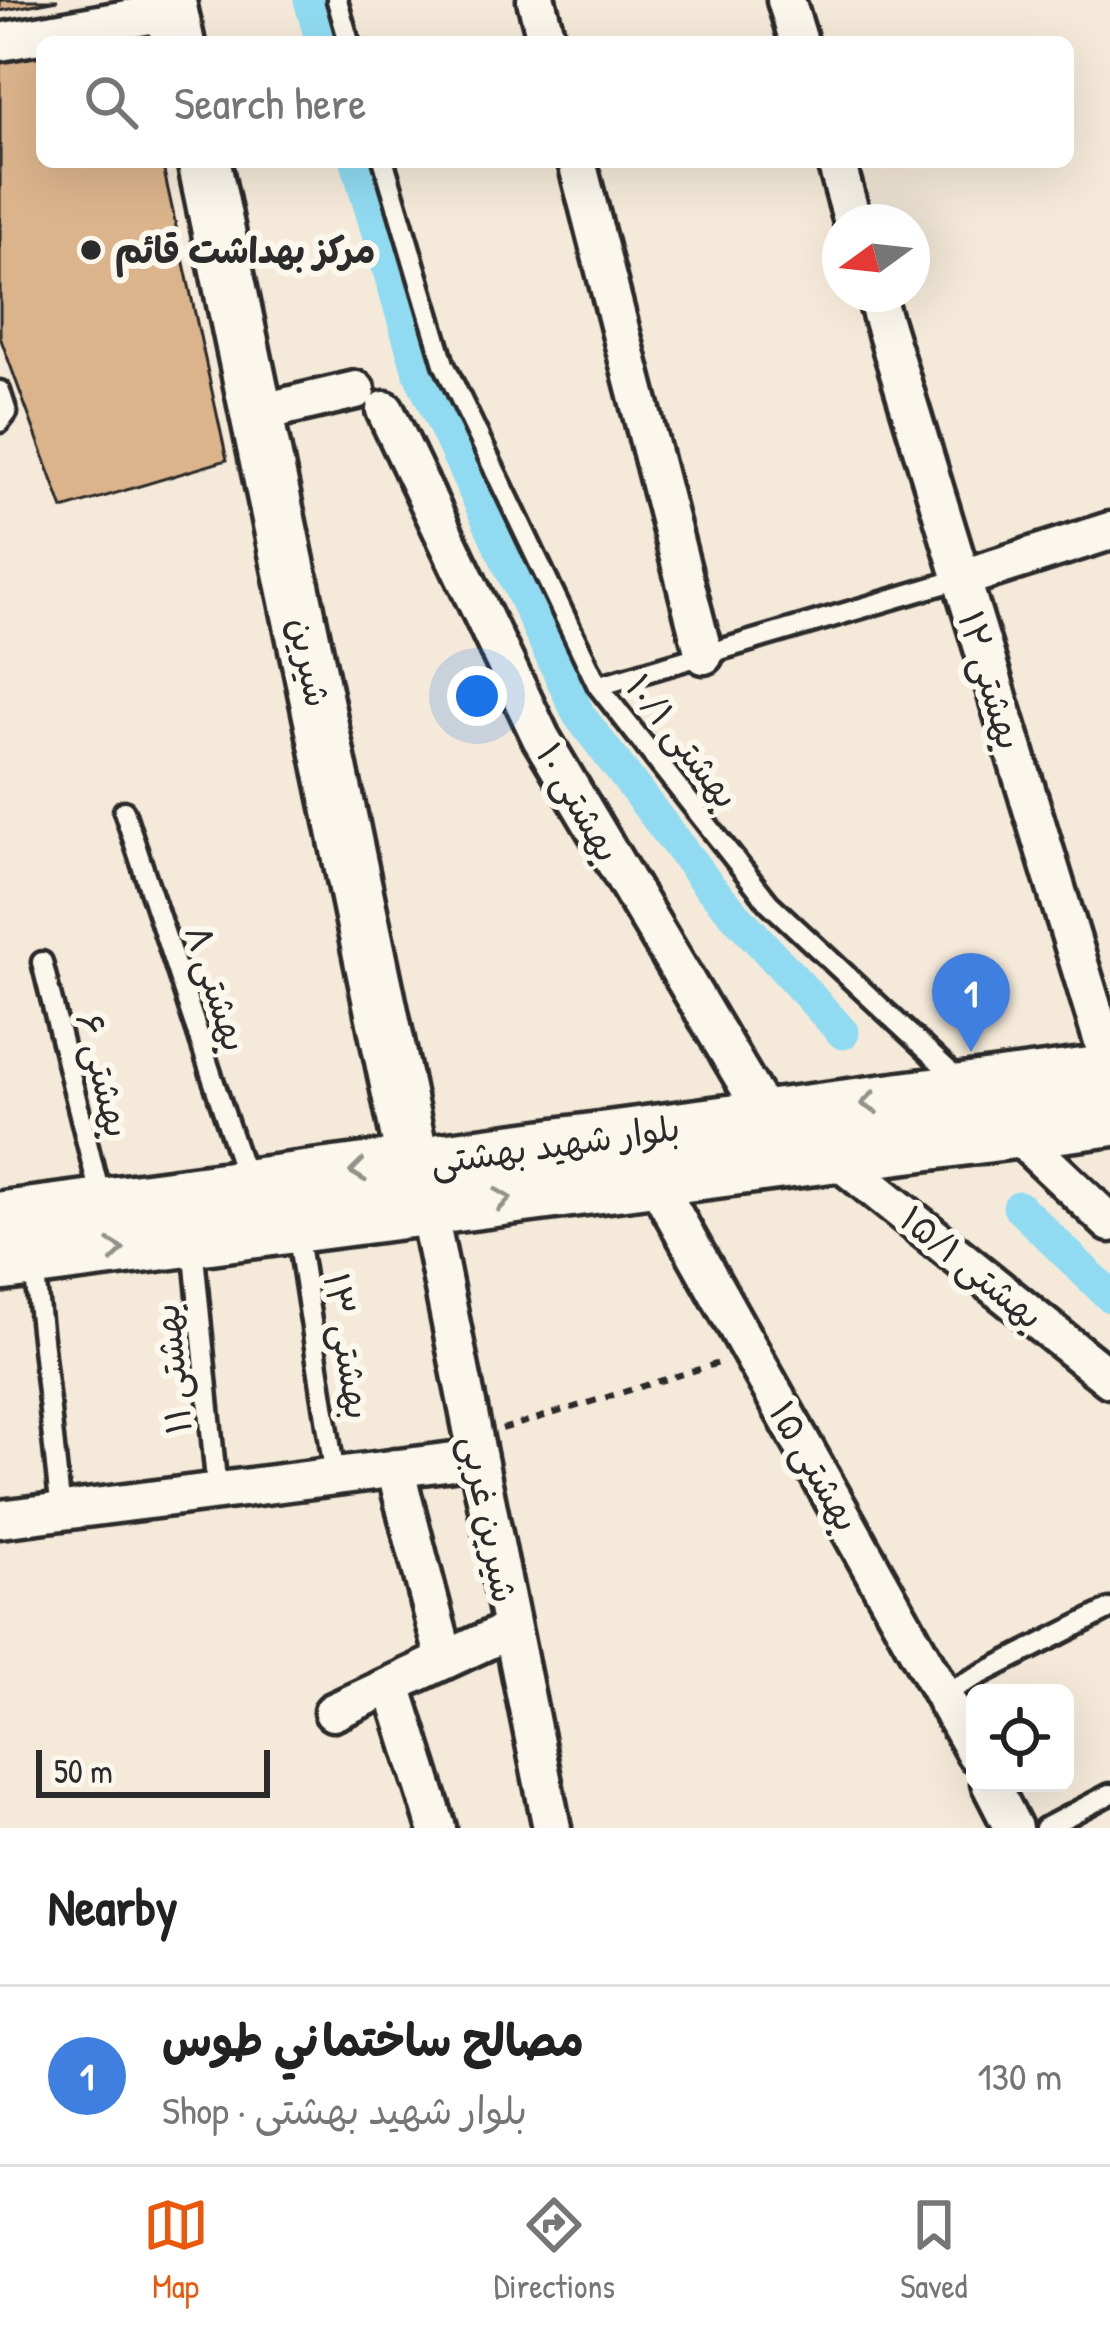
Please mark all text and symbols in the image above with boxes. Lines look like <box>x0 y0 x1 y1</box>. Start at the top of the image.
search box <box>36 36 1074 168</box>
icon: search <box>78 69 144 135</box>
text: Search here <box>174 72 366 133</box>
north arrow <box>822 204 930 312</box>
place label: مرکز بهداشت قائم <box>115 225 376 278</box>
marker: مرکز بهداشت قائم <box>78 237 104 263</box>
street label: بهشتی ۱۲ <box>947 605 1036 755</box>
street label: شیرین <box>277 613 344 711</box>
street label: بهشتی ۱۰/۱ <box>615 663 751 818</box>
your location <box>447 666 507 726</box>
street label: بهشتی ۱۰ <box>526 733 633 870</box>
street label: بهشتی ۸ <box>174 918 261 1057</box>
pin: 1 <box>932 953 1010 1052</box>
street label: بهشتی ۶ <box>65 1007 144 1142</box>
one-way arrow <box>859 1089 879 1115</box>
street label: بلوار شهید بهشتی <box>427 1102 683 1185</box>
one-way arrow <box>348 1157 367 1183</box>
one-way arrow <box>493 1187 512 1213</box>
street label: بهشتی ۱۵/۱ <box>890 1194 1054 1340</box>
one-way arrow <box>106 1238 126 1264</box>
street label: بهشتی ۱۳ <box>313 1269 384 1423</box>
street label: بهشتی ۱۱ <box>140 1301 203 1437</box>
street label: بهشتی ۱۵ <box>758 1392 872 1540</box>
street label: شیرین غربی <box>450 1431 531 1607</box>
map controls <box>966 1684 1074 1792</box>
button: locate <box>966 1684 1074 1792</box>
scale bar <box>36 1744 270 1797</box>
text: 50 m <box>54 1749 113 1793</box>
text: Nearby <box>48 1872 178 1941</box>
text: مصالح ساختماني طوس <box>162 2009 584 2070</box>
text: 1 <box>80 2049 94 2102</box>
text: 130 m <box>977 2049 1062 2102</box>
text: Shop · بلوار شهید بهشتی <box>162 2083 527 2136</box>
tab: Map <box>143 2192 209 2308</box>
tab: Directions <box>494 2192 615 2308</box>
tab: Saved <box>900 2192 967 2308</box>

